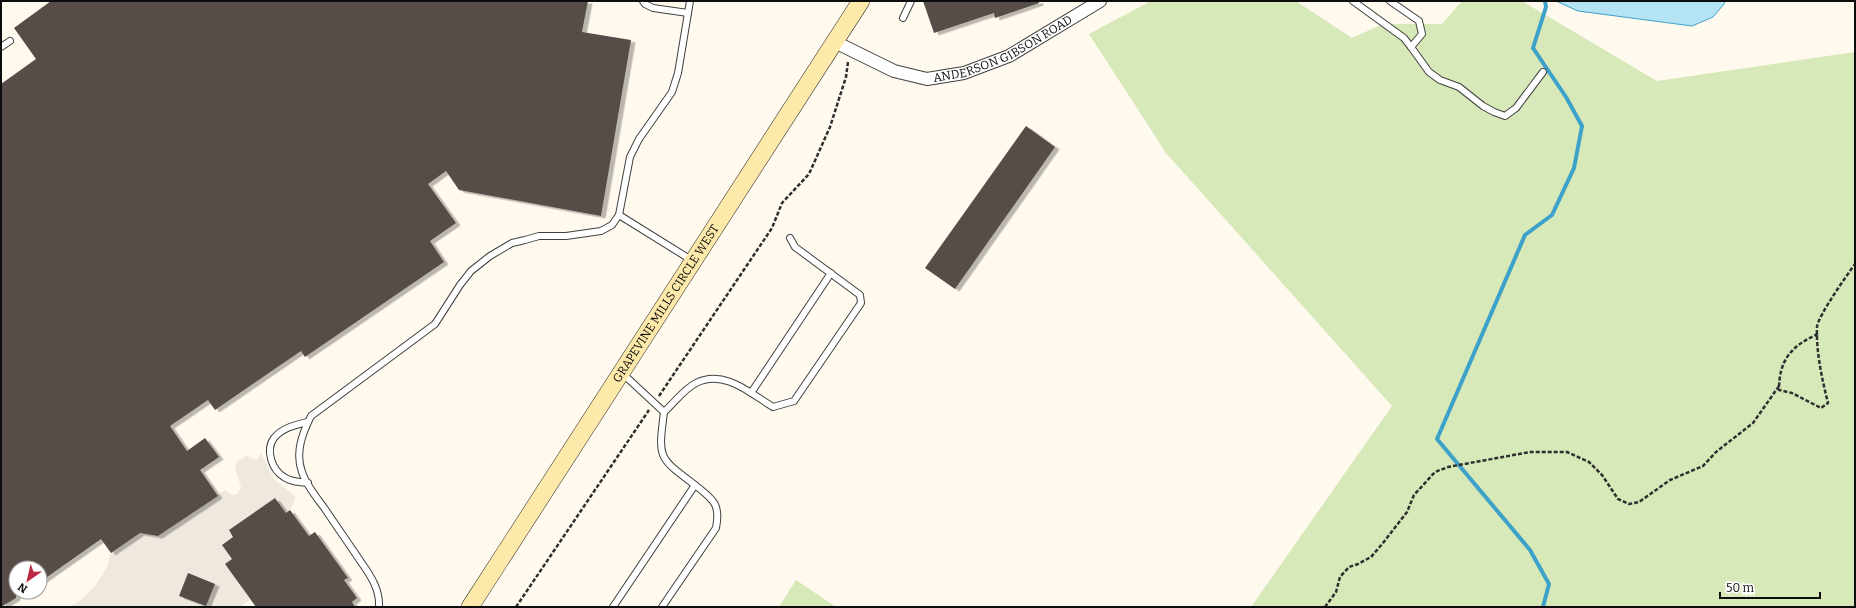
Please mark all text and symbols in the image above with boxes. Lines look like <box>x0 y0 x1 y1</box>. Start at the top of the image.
street label: ANDERSON GIBSON ROAD <box>932 12 1075 85</box>
street label: GRAPEVINE MILLS CIRCLE WEST <box>610 222 722 385</box>
north arrow <box>8 560 48 600</box>
scale bar <box>1720 574 1820 600</box>
text: N <box>15 580 30 596</box>
text: 50 m <box>1726 581 1755 595</box>

